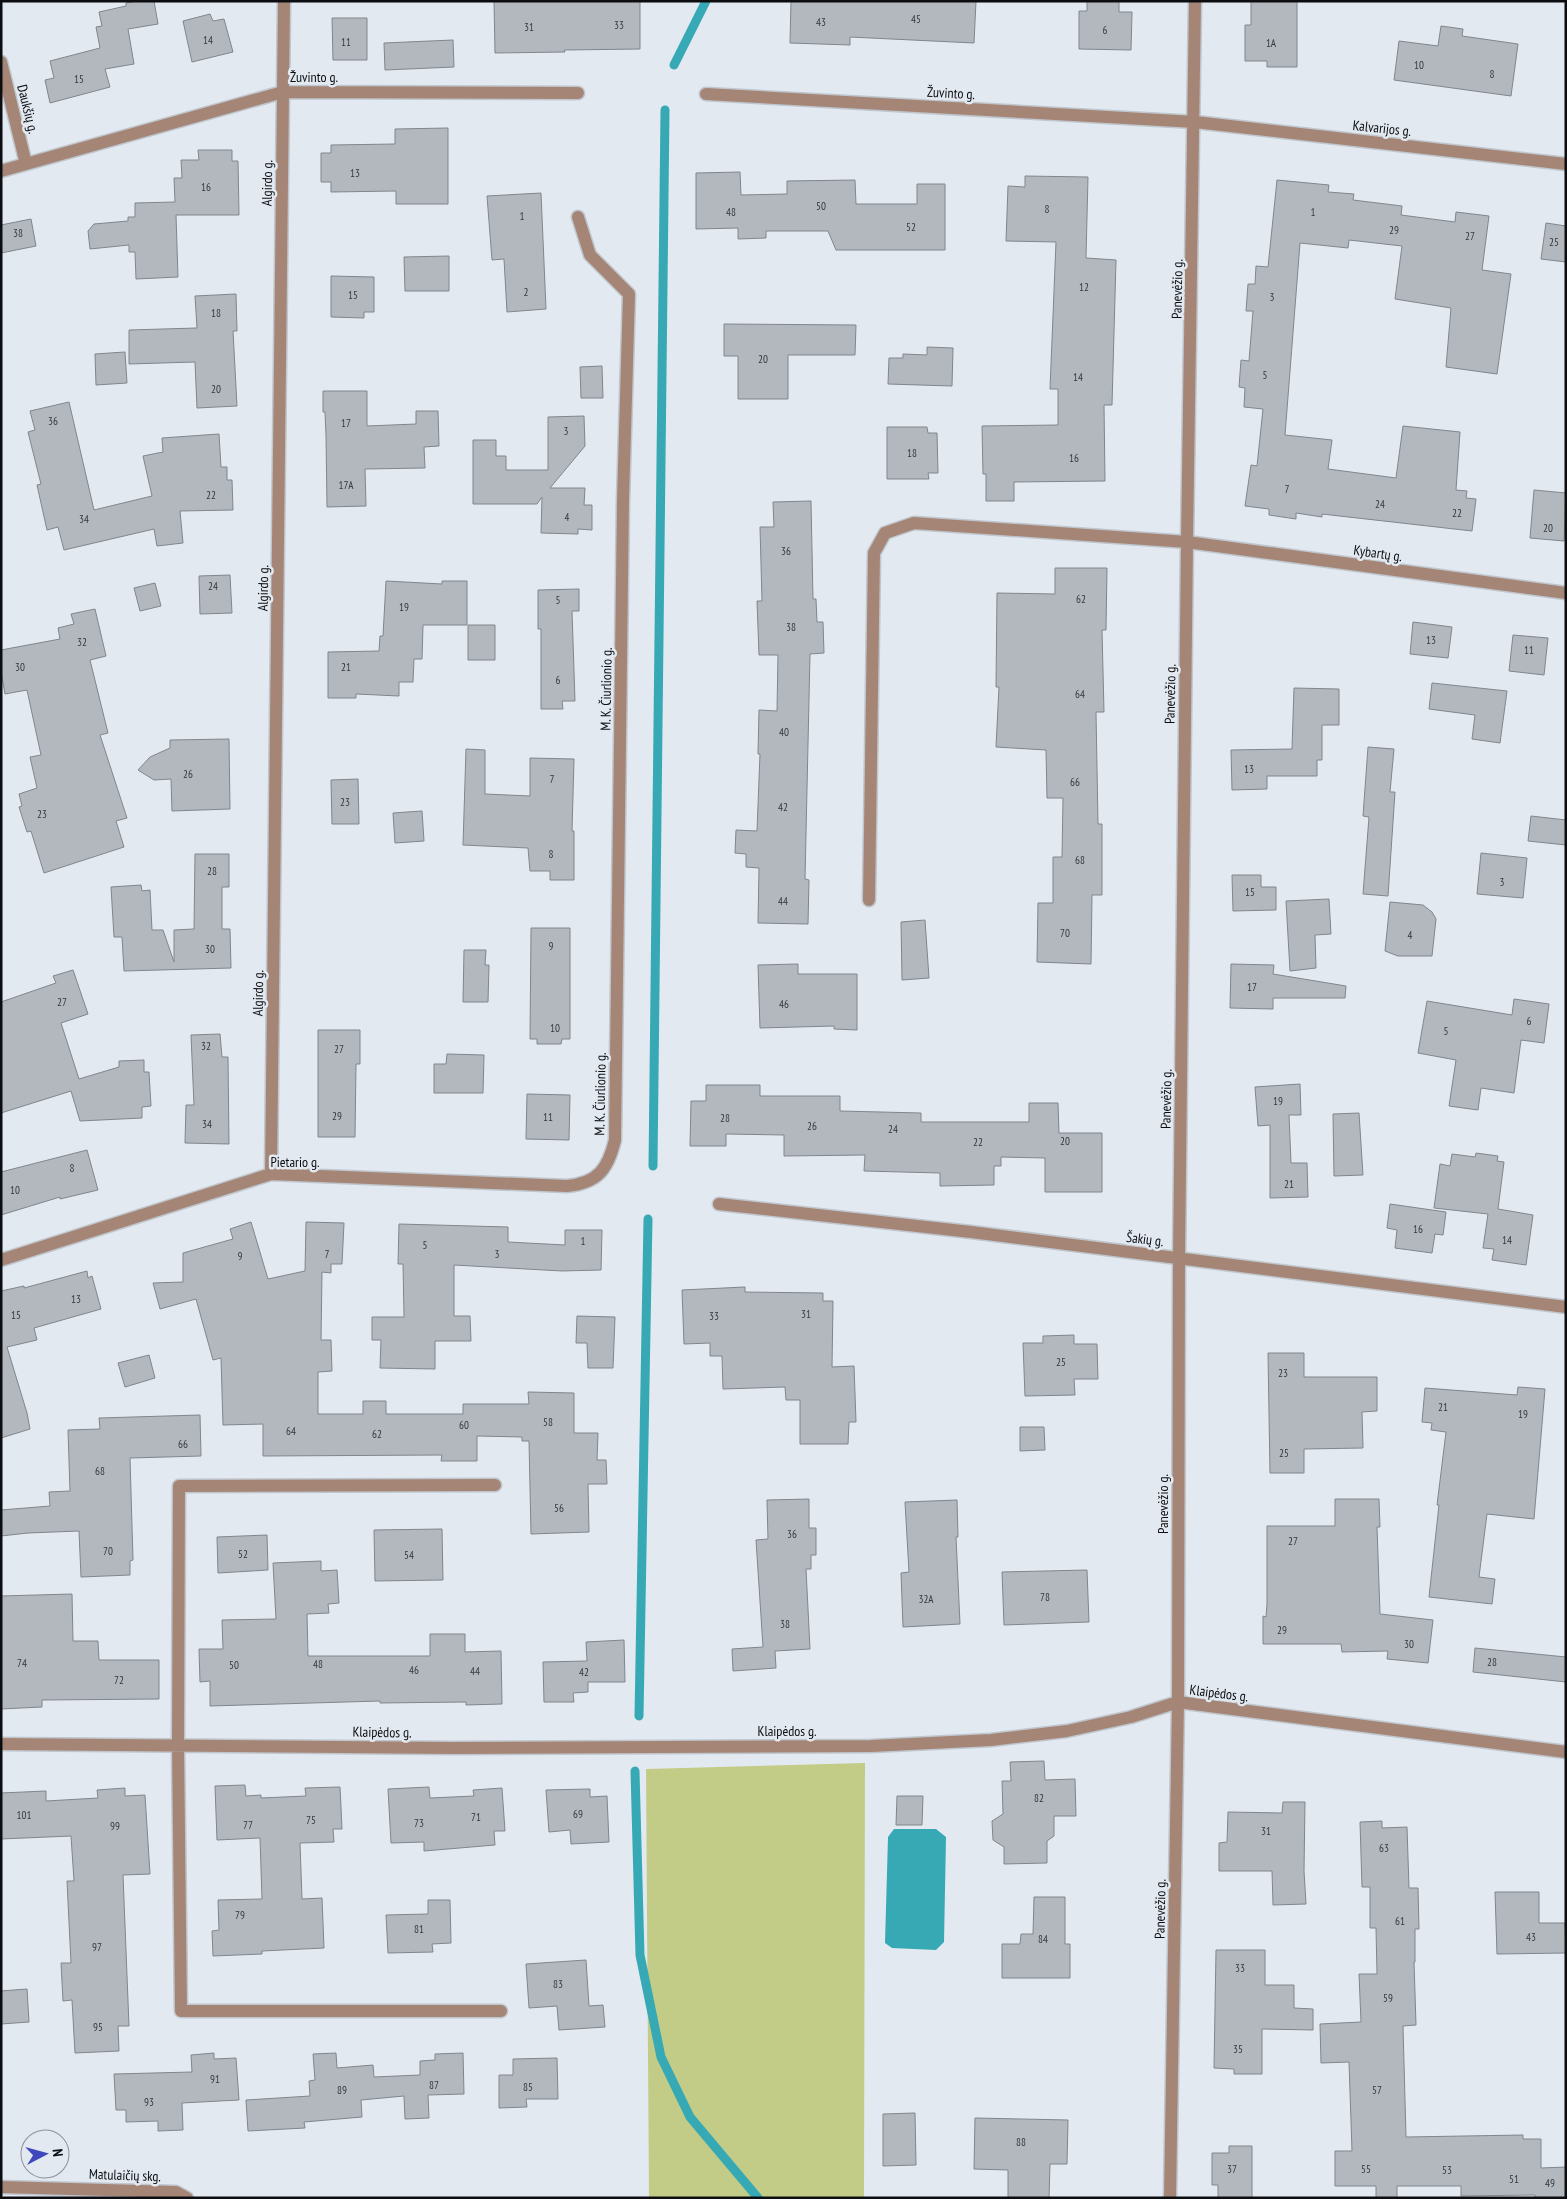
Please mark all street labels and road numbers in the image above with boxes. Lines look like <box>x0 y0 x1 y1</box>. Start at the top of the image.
street label: Žuvinto g. <box>290 68 338 86</box>
street label: Daukšių g. <box>13 83 43 135</box>
street label: Žuvinto g. <box>927 83 975 103</box>
street label: Kalvarijos g. <box>1352 116 1412 140</box>
street label: Algirdo g. <box>258 160 276 206</box>
street label: Panevėžio g. <box>1167 259 1187 319</box>
street label: Kybartų g. <box>1353 541 1403 565</box>
street label: Algirdo g. <box>254 565 272 611</box>
street label: M. K. Čiurlionio g. <box>596 647 616 731</box>
street label: Panevėžio g. <box>1160 664 1180 724</box>
street label: Algirdo g. <box>249 970 267 1016</box>
street label: M. K. Čiurlionio g. <box>590 1052 610 1136</box>
street label: Panevėžio g. <box>1156 1069 1176 1129</box>
street label: Pietario g. <box>270 1153 320 1171</box>
street label: Šakių g. <box>1125 1228 1165 1250</box>
street label: Panevėžio g. <box>1154 1474 1172 1534</box>
street label: Klaipėdos g. <box>1189 1680 1249 1706</box>
street label: Klaipėdos g. <box>352 1722 412 1742</box>
street label: Klaipėdos g. <box>757 1722 817 1740</box>
street label: Panevėžio g. <box>1150 1879 1170 1939</box>
street label: Matulaičių skg. <box>89 2165 161 2185</box>

